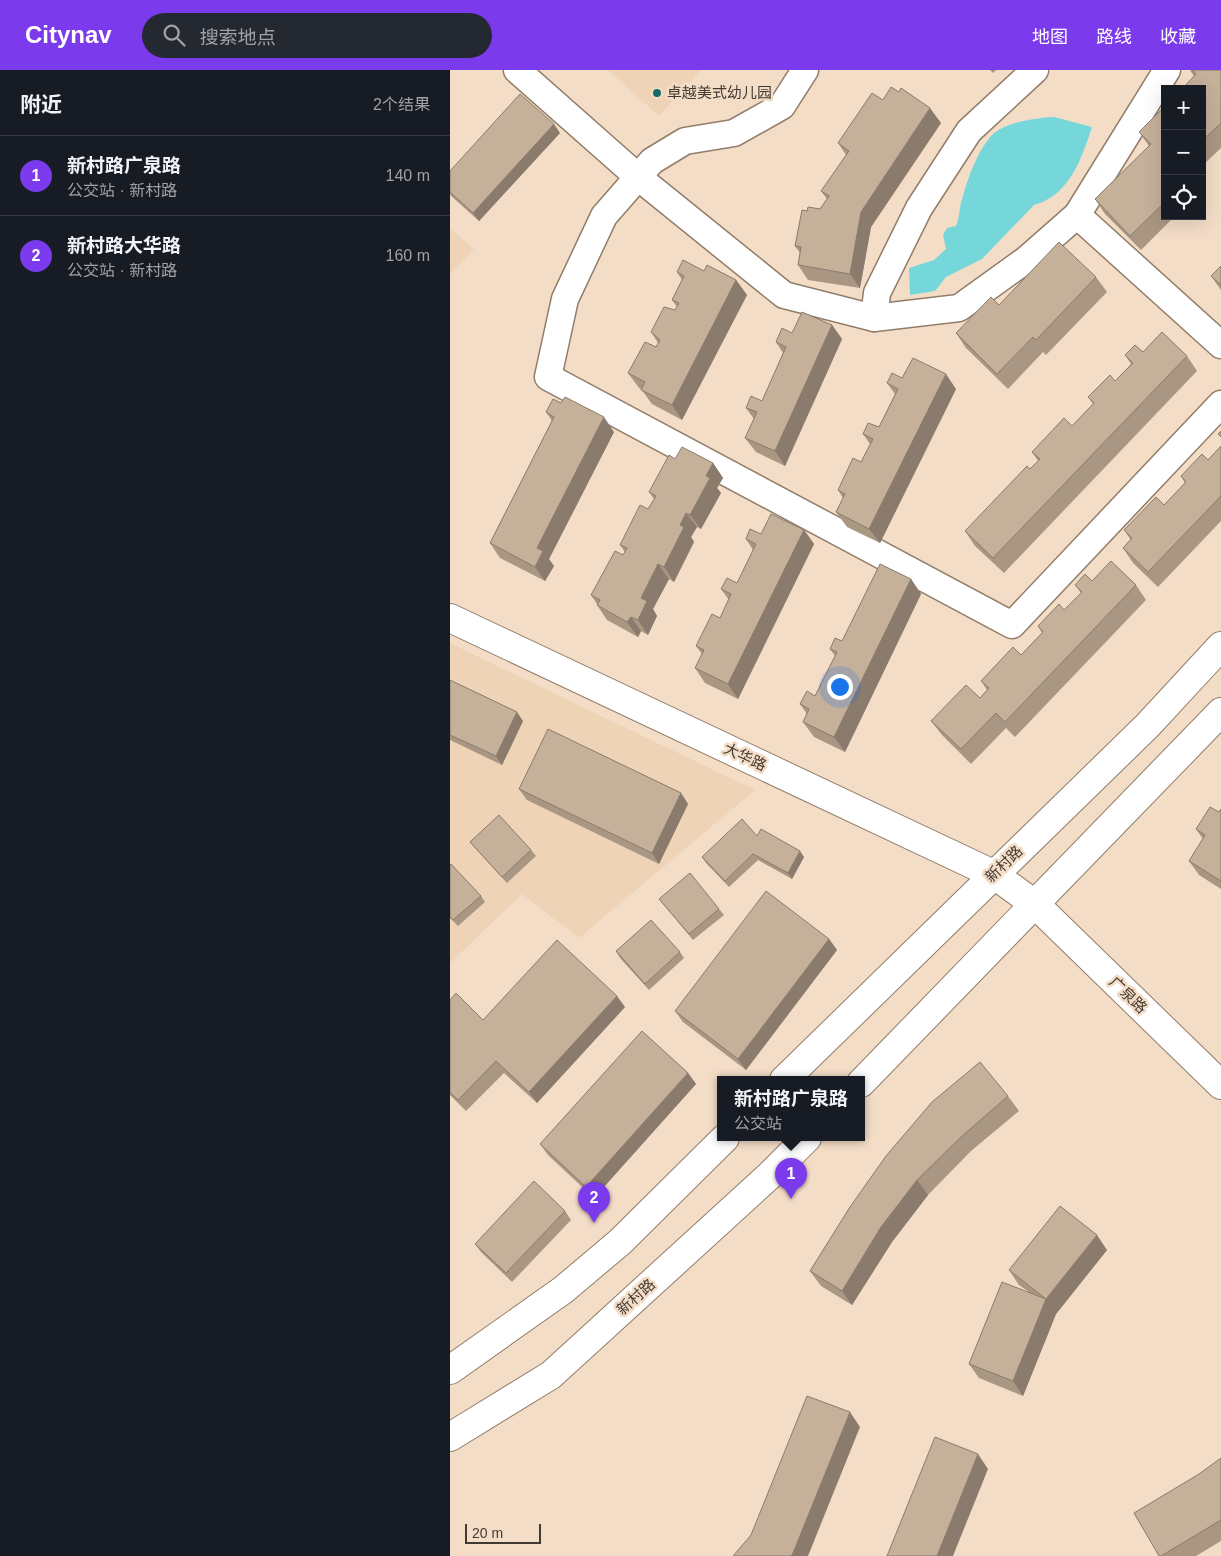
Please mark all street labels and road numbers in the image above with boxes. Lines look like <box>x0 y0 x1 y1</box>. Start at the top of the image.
street label: 大华路 <box>721 739 769 774</box>
street label: 新村路 <box>982 842 1026 885</box>
street label: 广泉路 <box>1106 973 1150 1016</box>
street label: 新村路 <box>613 1275 658 1318</box>

